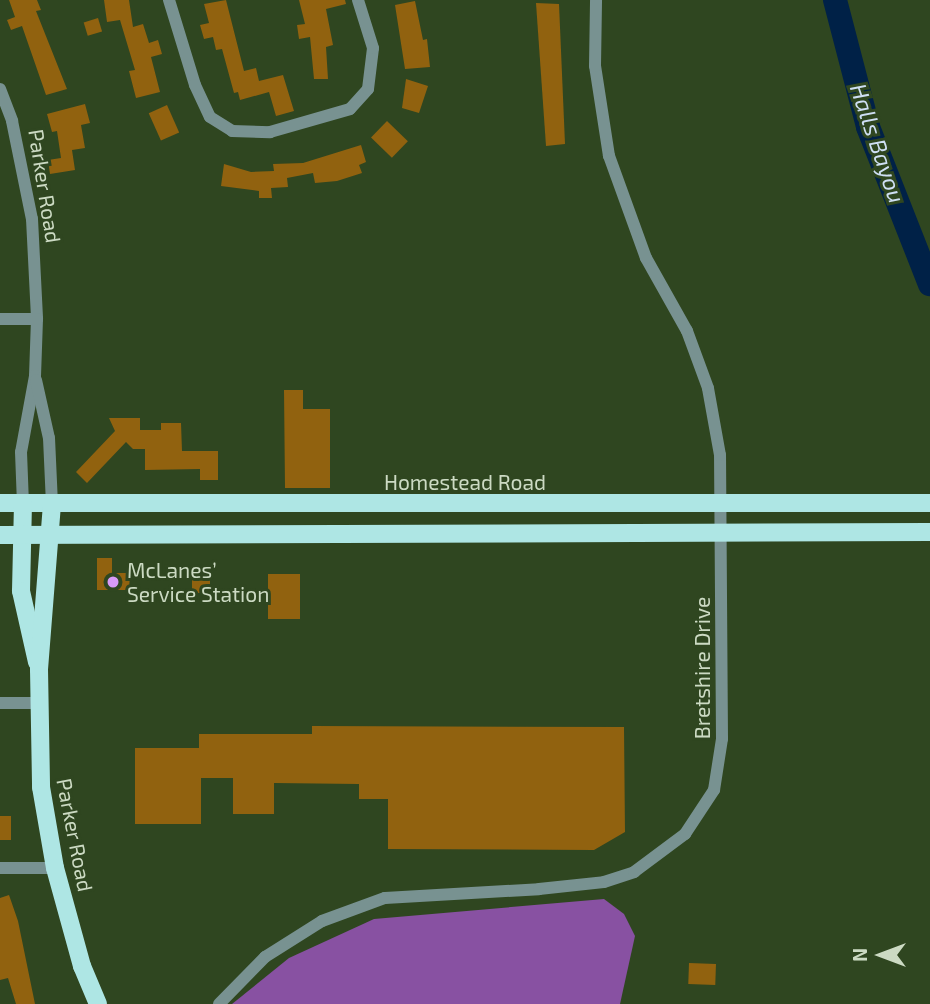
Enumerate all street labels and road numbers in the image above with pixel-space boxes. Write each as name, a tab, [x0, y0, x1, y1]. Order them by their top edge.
street label: Parker Road	[24, 127, 66, 245]
street label: Homestead Road	[384, 469, 546, 495]
street label: Bretshire Drive	[689, 597, 715, 739]
street label: Parker Road	[52, 776, 98, 894]

